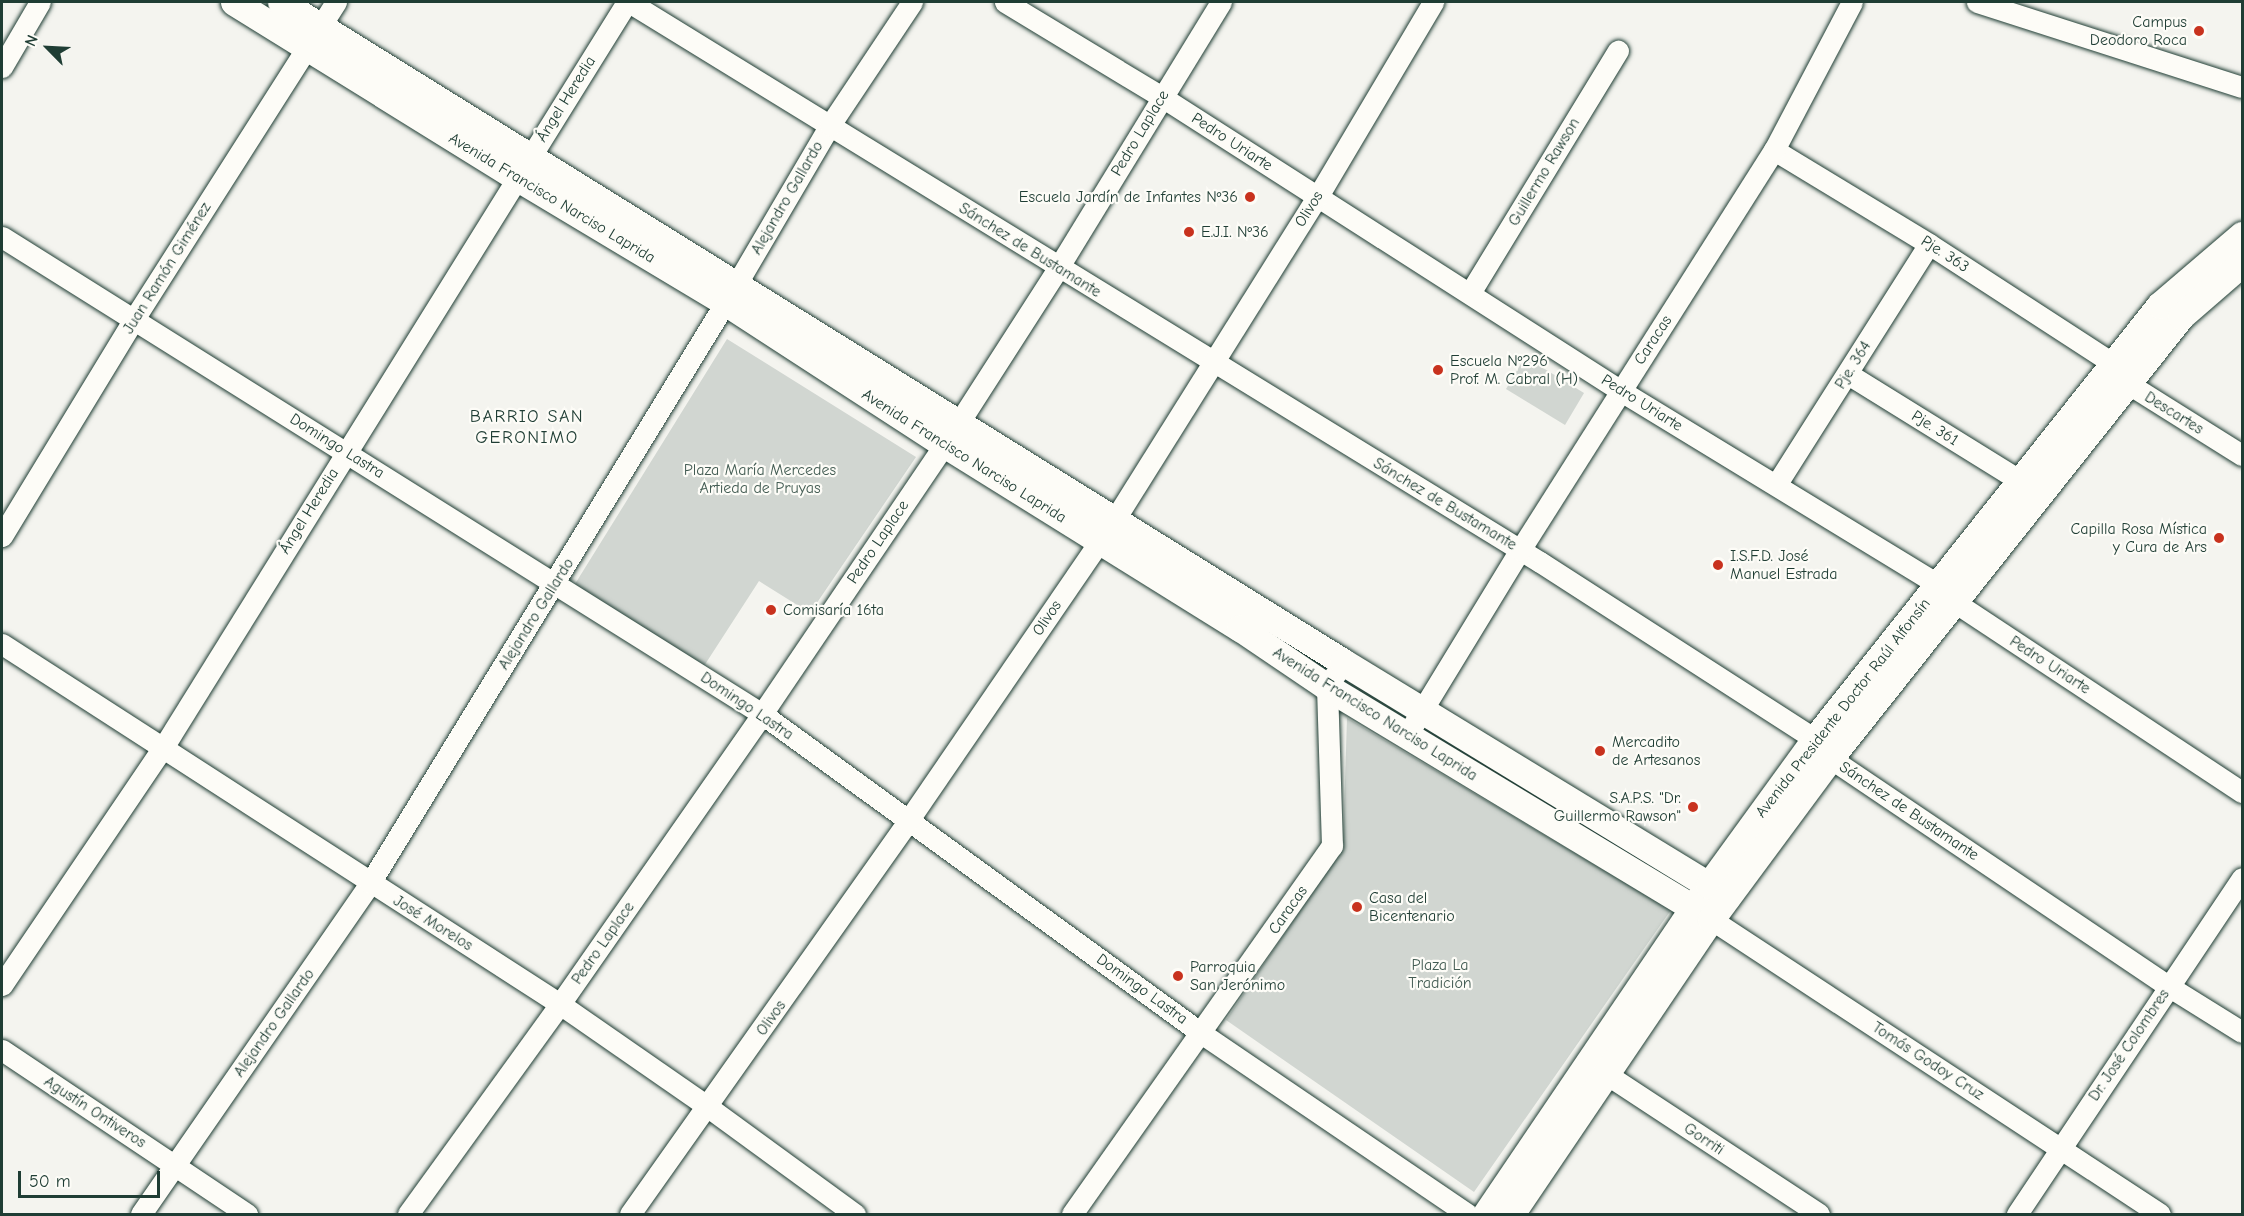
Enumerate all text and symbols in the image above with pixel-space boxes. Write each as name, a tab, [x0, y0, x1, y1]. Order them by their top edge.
place label: Campus Deodoro Roca	[2090, 12, 2187, 50]
north arrow	[18, 18, 78, 78]
marker: Campus Deodoro Roca	[2192, 24, 2206, 38]
text: N	[21, 32, 42, 49]
street label: Ángel Heredia	[532, 53, 600, 145]
street label: Pedro Laplace	[1107, 87, 1173, 179]
street label: Pedro Uriarte	[1188, 109, 1276, 175]
street label: Guillermo Rawson	[1504, 114, 1584, 230]
street label: Avenida Francisco Narciso Laprida	[445, 129, 659, 267]
street label: Alejandro Gallardo	[747, 138, 827, 258]
place label: Escuela Jardín de Infantes Nº36	[1019, 187, 1238, 207]
street label: Olivos	[1291, 187, 1327, 231]
marker: Escuela Jardín de Infantes Nº36	[1243, 190, 1257, 204]
street label: Sánchez de Bustamante	[955, 198, 1105, 302]
street label: Juan Ramón Giménez	[119, 199, 215, 337]
place label: E.J.I. Nº36	[1201, 222, 1269, 242]
marker: E.J.I. Nº36	[1182, 225, 1196, 239]
street label: Pje. 363	[1917, 231, 1973, 277]
street label: Caracas	[1630, 312, 1676, 368]
street label: Pje. 364	[1831, 337, 1875, 393]
place label: Escuela Nº296 Prof. M. Cabral (H)	[1450, 351, 1578, 389]
marker: Escuela Nº296 Prof. M. Cabral (H)	[1431, 363, 1445, 377]
street label: Pedro Uriarte	[1598, 370, 1686, 436]
street label: Avenida Francisco Narciso Laprida	[858, 385, 1070, 527]
street label: Descartes	[2141, 387, 2207, 439]
street label: Pje. 361	[1908, 406, 1962, 450]
district label: BARRIO SAN GERONIMO	[470, 407, 584, 450]
street label: Domingo Lastra	[286, 409, 388, 483]
street label: Sánchez de Bustamante	[1370, 454, 1520, 554]
park label: Plaza María Mercedes Artieda de Pruyas	[684, 460, 836, 498]
street label: Ángel Heredia	[275, 465, 343, 557]
street label: Pedro Laplace	[843, 497, 913, 587]
place label: Capilla Rosa Mística y Cura de Ars	[2070, 519, 2207, 557]
marker: Capilla Rosa Mística y Cura de Ars	[2212, 531, 2226, 545]
place label: I.S.F.D. José Manuel Estrada	[1730, 546, 1837, 584]
street label: Alejandro Gallardo	[494, 555, 578, 673]
marker: I.S.F.D. José Manuel Estrada	[1711, 558, 1725, 572]
street label: Avenida Presidente Doctor Raúl Alfonsín	[1751, 595, 1935, 821]
street label: Olivos	[1028, 597, 1066, 639]
place label: Comisaría 16ta	[783, 600, 884, 620]
marker: Comisaría 16ta	[764, 603, 778, 617]
street label: Pedro Uriarte	[2006, 632, 2094, 698]
street label: Avenida Francisco Narciso Laprida	[1269, 643, 1481, 785]
street label: Domingo Lastra	[697, 668, 797, 744]
place label: Mercadito de Artesanos	[1612, 732, 1700, 770]
marker: Mercadito de Artesanos	[1593, 744, 1607, 758]
street label: Sánchez de Bustamante	[1836, 757, 1982, 865]
place label: S.A.P.S. "Dr. Guillermo Rawson"	[1554, 788, 1681, 826]
marker: S.A.P.S. "Dr. Guillermo Rawson"	[1686, 800, 1700, 814]
street label: Caracas	[1264, 882, 1312, 938]
place label: Casa del Bicentenario	[1369, 888, 1455, 926]
street label: José Morelos	[390, 891, 476, 955]
street label: Pedro Laplace	[567, 898, 639, 988]
marker: Casa del Bicentenario	[1350, 900, 1364, 914]
street label: Domingo Lastra	[1093, 949, 1191, 1029]
park label: Plaza La Tradición	[1408, 955, 1472, 993]
place label: Parroquia San Jerónimo	[1190, 957, 1285, 995]
street label: Alejandro Gallardo	[229, 965, 319, 1081]
marker: Parroquia San Jerónimo	[1171, 969, 1185, 983]
street label: Dr. José Colombres	[2084, 985, 2174, 1105]
street label: Olivos	[752, 997, 790, 1039]
street label: Tomás Godoy Cruz	[1869, 1018, 1987, 1104]
street label: Agustín Ontiveros	[40, 1072, 150, 1152]
street label: Gorriti	[1680, 1119, 1728, 1159]
scale bar	[21, 1159, 164, 1197]
text: 50 m	[29, 1171, 71, 1192]

